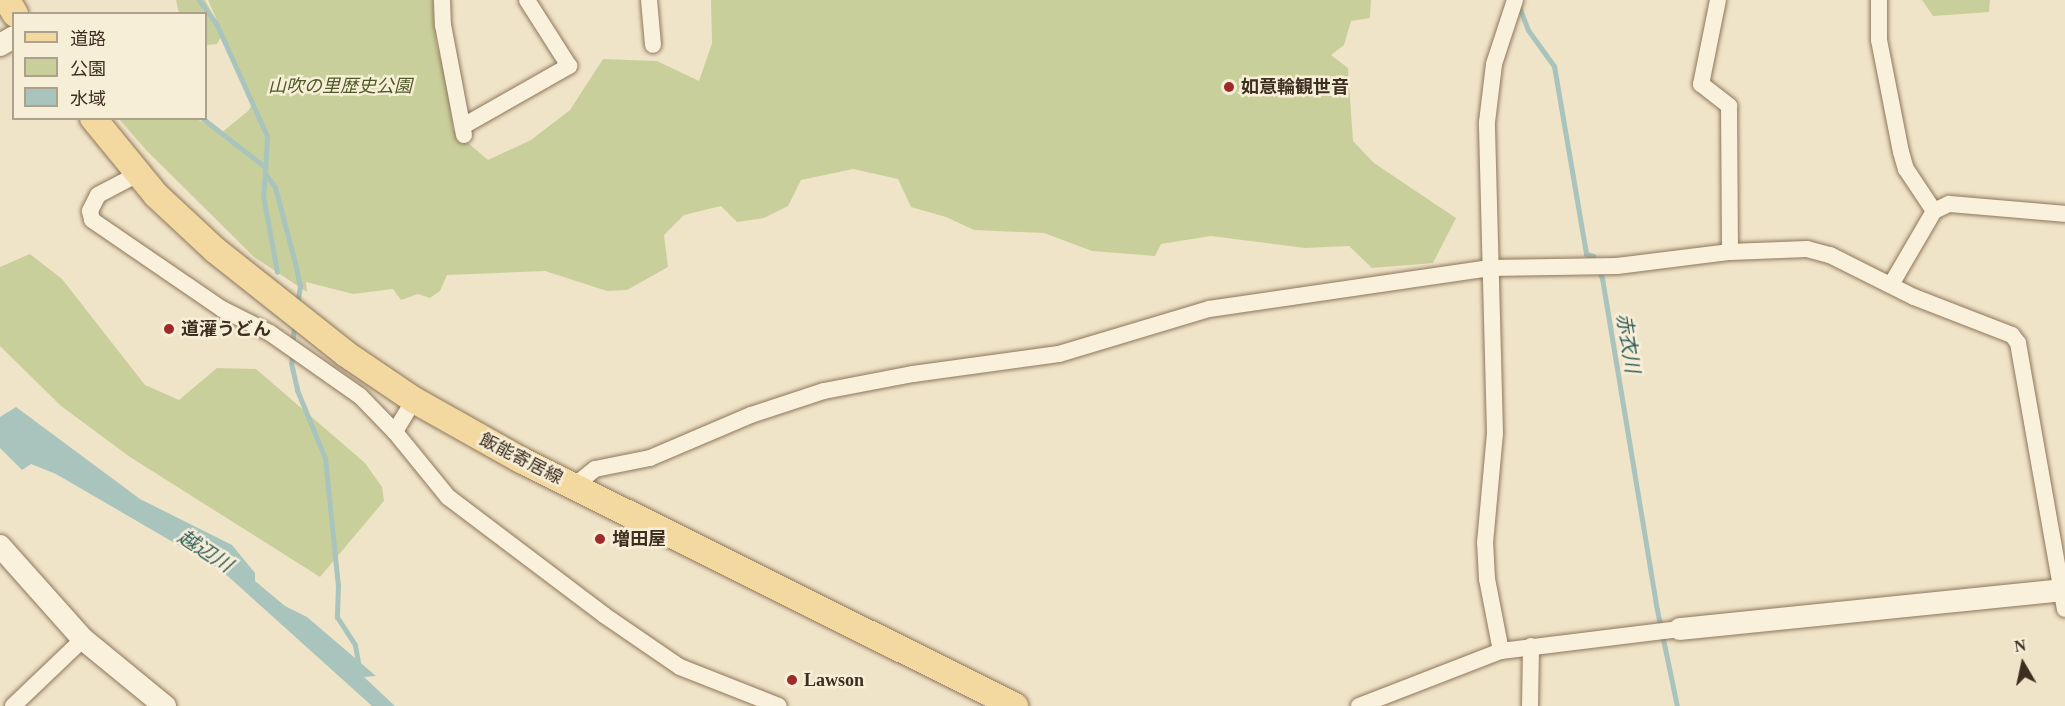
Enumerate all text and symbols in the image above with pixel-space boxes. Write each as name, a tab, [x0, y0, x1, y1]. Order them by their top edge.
legend	[12, 12, 207, 120]
text: 道路	[70, 29, 106, 49]
text: 公園	[70, 59, 106, 79]
park label: 山吹の里歴史公園	[268, 75, 412, 97]
place label: 如意輪観世音	[1241, 76, 1349, 98]
marker: 如意輪観世音	[1222, 80, 1236, 94]
text: 水域	[70, 89, 106, 109]
water label: 赤衣川	[1611, 311, 1645, 375]
place label: 道灌うどん	[181, 318, 271, 340]
marker: 道灌うどん	[162, 322, 176, 336]
street label: 飯能寄居線	[476, 429, 566, 489]
water label: 越辺川	[173, 525, 237, 577]
place label: 増田屋	[612, 528, 666, 550]
marker: 増田屋	[593, 532, 607, 546]
north arrow	[1993, 634, 2053, 694]
text: N	[2013, 636, 2027, 655]
place label: Lawson	[804, 669, 864, 691]
marker: Lawson	[785, 673, 799, 687]

